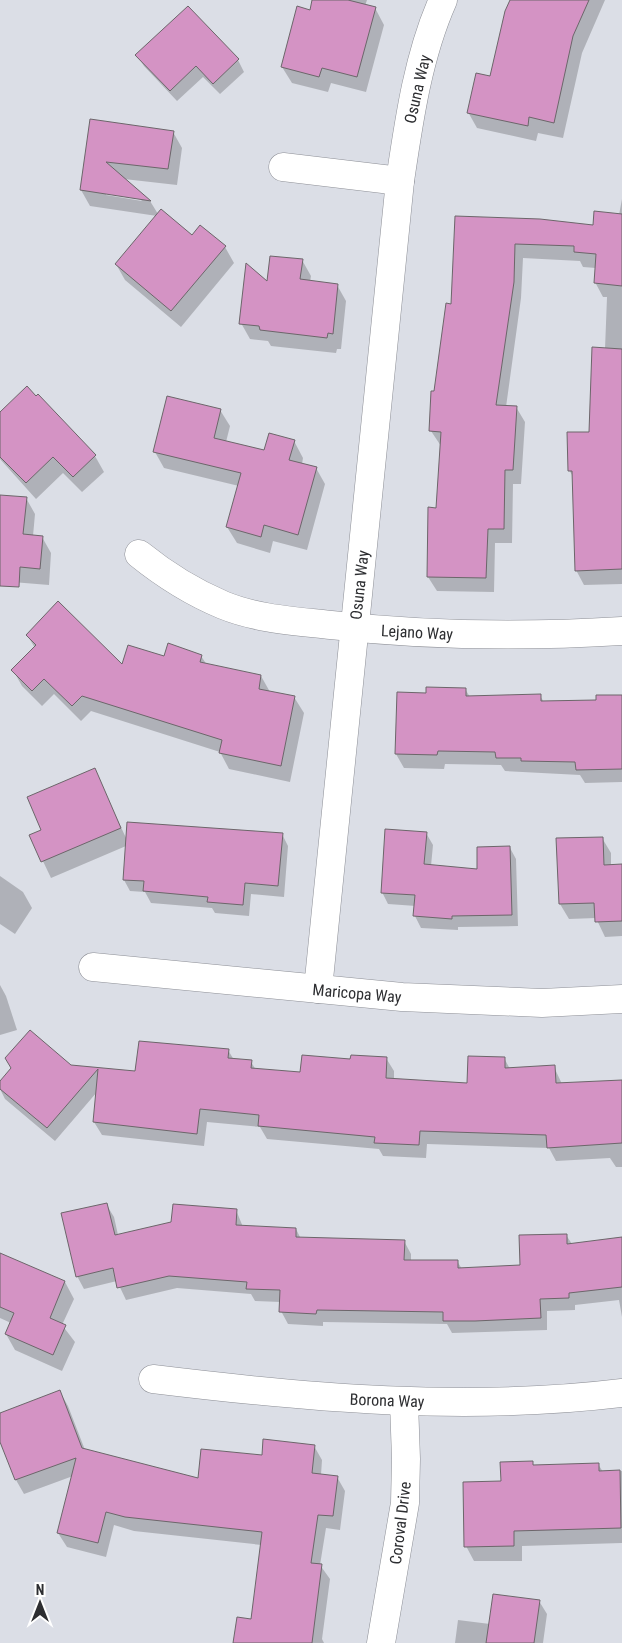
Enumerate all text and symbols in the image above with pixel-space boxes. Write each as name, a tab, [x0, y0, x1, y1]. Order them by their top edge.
street label: Osuna Way	[400, 53, 435, 125]
street label: Osuna Way	[346, 549, 373, 621]
street label: Lejano Way	[381, 621, 454, 644]
street label: Maricopa Way	[312, 980, 402, 1007]
street label: Borona Way	[349, 1390, 425, 1411]
street label: Coroval Drive	[386, 1481, 415, 1566]
north arrow	[15, 1578, 65, 1628]
text: N	[36, 1582, 44, 1598]

